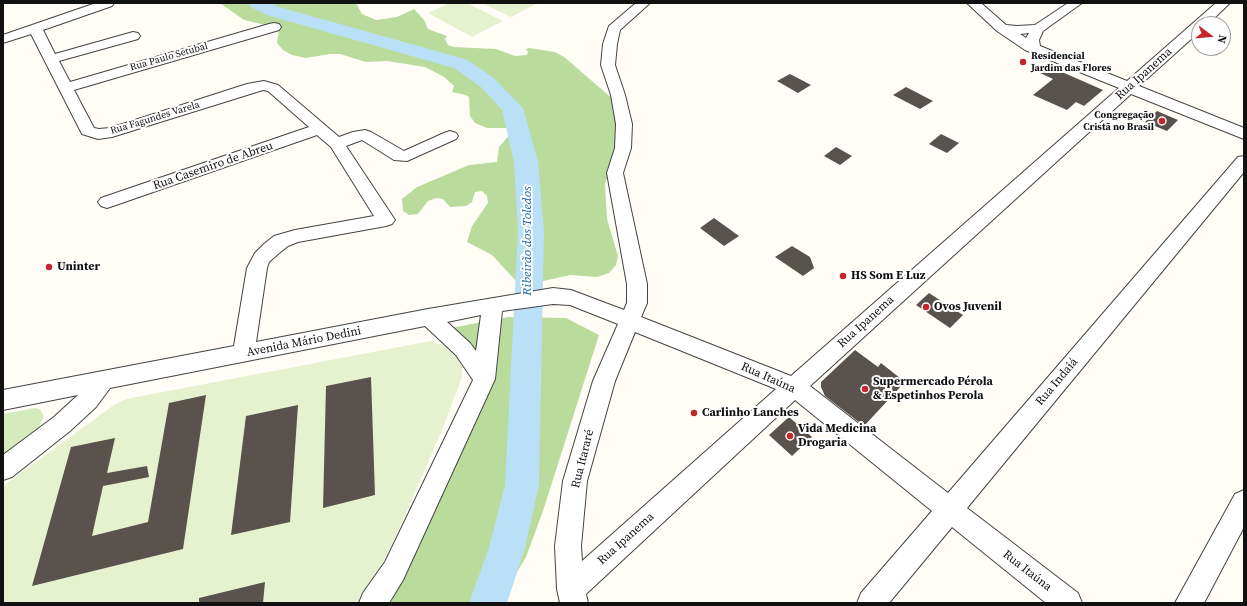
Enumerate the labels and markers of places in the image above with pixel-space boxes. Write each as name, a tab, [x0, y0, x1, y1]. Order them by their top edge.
place label: Residencial Jardim das Flores	[1031, 50, 1111, 74]
marker: Residencial Jardim das Flores	[1018, 57, 1028, 67]
place label: Congregação Cristã no Brasil	[1083, 109, 1154, 132]
marker: Congregação Cristã no Brasil	[1157, 116, 1167, 126]
place label: Uninter	[57, 260, 100, 274]
marker: Uninter	[44, 262, 54, 272]
place label: HS Som E Luz	[851, 269, 925, 283]
marker: HS Som E Luz	[838, 271, 848, 281]
place label: Ovos Juvenil	[934, 300, 1002, 314]
marker: Ovos Juvenil	[921, 302, 931, 312]
place label: Supermercado Pérola & Espetinhos Perola	[873, 375, 993, 403]
marker: Supermercado Pérola & Espetinhos Perola	[860, 384, 870, 394]
place label: Carlinho Lanches	[702, 406, 799, 420]
marker: Carlinho Lanches	[689, 408, 699, 418]
place label: Vida Medicina Drogaria	[798, 422, 876, 450]
marker: Vida Medicina Drogaria	[785, 431, 795, 441]

